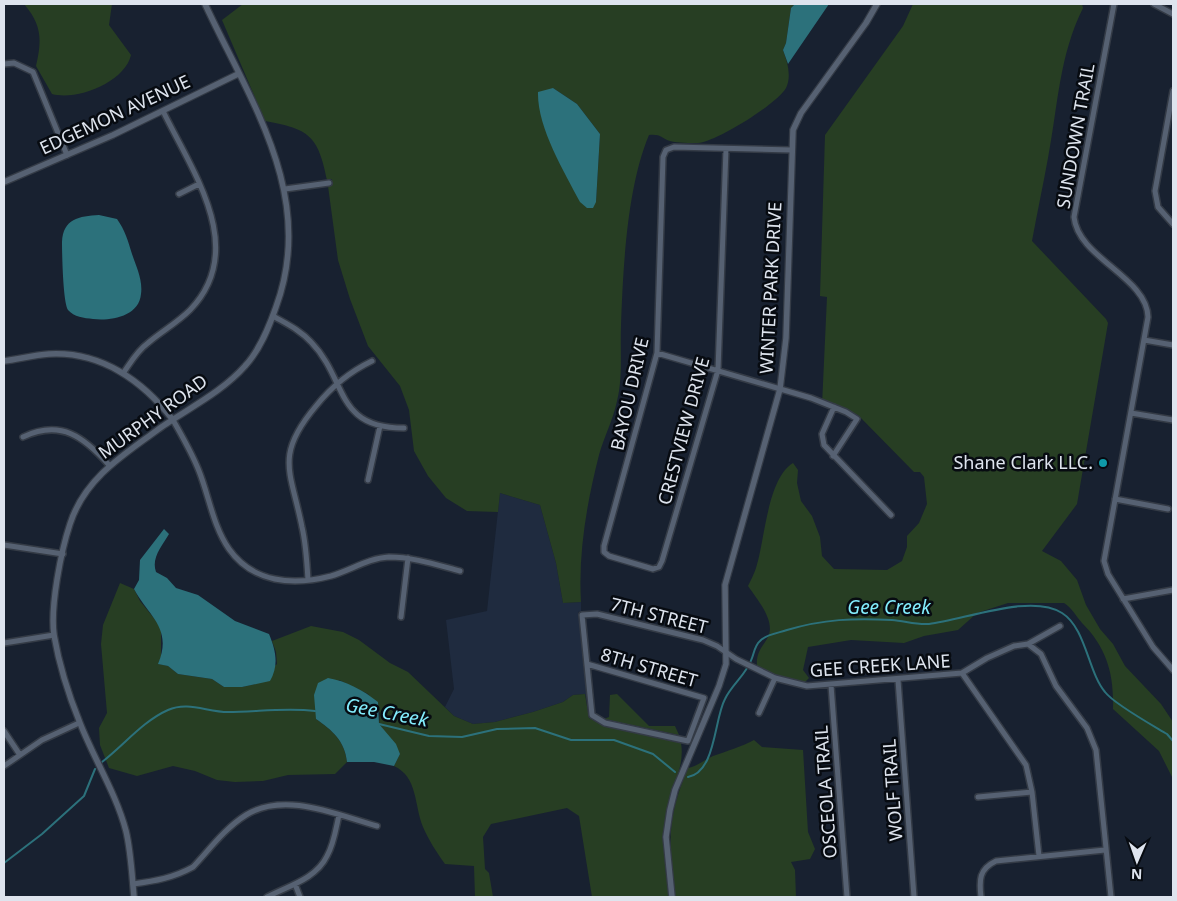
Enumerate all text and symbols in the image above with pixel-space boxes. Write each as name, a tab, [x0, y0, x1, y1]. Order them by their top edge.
street label: SUNDOWN TRAIL	[1050, 61, 1100, 210]
street label: EDGEMON AVENUE	[35, 69, 194, 160]
street label: WINTER PARK DRIVE	[754, 201, 786, 375]
street label: BAYOU DRIVE	[604, 335, 654, 453]
street label: CRESTVIEW DRIVE	[652, 354, 714, 507]
street label: MURPHY ROAD	[93, 368, 212, 464]
place label: Shane Clark LLC.	[953, 450, 1093, 474]
marker: Shane Clark LLC.	[1097, 457, 1109, 469]
street label: 7TH STREET	[608, 591, 710, 639]
water label: Gee Creek	[847, 594, 931, 620]
street label: 8TH STREET	[598, 642, 700, 692]
street label: GEE CREEK LANE	[809, 648, 951, 682]
water label: Gee Creek	[344, 691, 431, 733]
street label: OSCEOLA TRAIL	[808, 725, 842, 859]
street label: WOLF TRAIL	[876, 738, 908, 842]
north arrow	[1112, 836, 1162, 886]
text: N	[1131, 865, 1143, 884]

